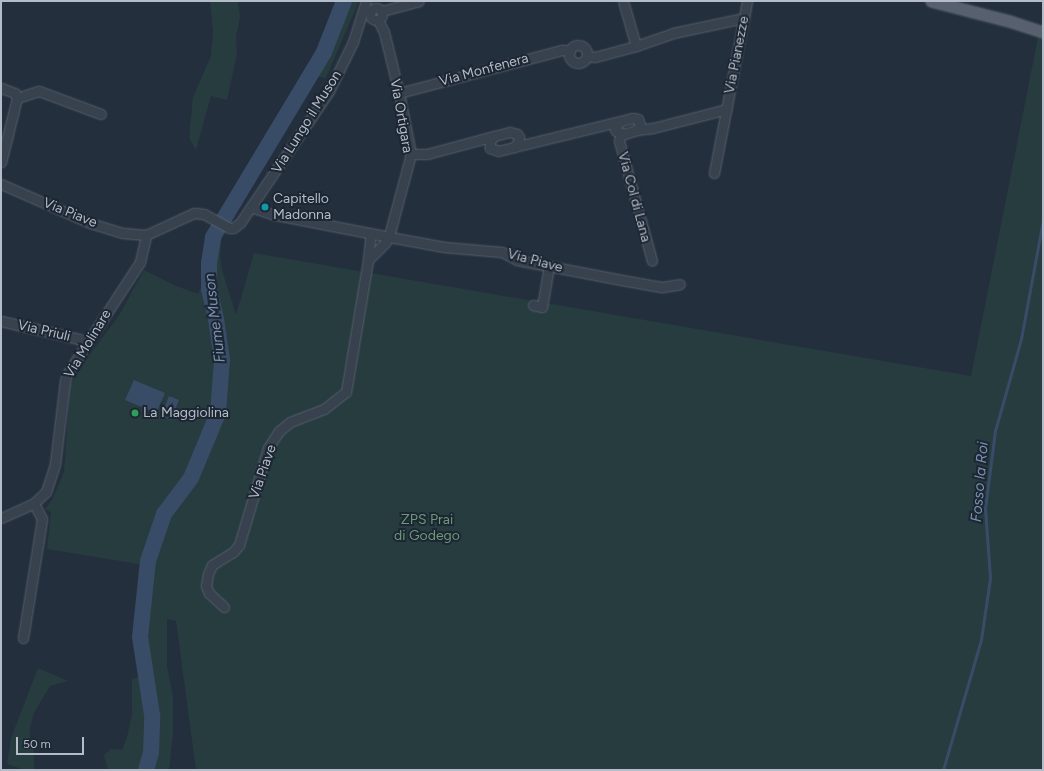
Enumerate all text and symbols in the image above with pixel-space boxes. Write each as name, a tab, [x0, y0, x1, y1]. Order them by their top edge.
street label: Via Pianezze	[721, 15, 753, 95]
street label: Via Monfenera	[438, 50, 530, 90]
street label: Via Lungo il Muson	[269, 67, 345, 177]
street label: Via Ortigara	[386, 78, 416, 154]
street label: Via Col di Lana	[614, 150, 654, 244]
place label: Capitello Madonna	[273, 191, 331, 224]
street label: Via Piave	[41, 195, 99, 231]
marker: Capitello Madonna	[260, 202, 270, 212]
street label: Via Piave	[505, 246, 565, 276]
water label: Fiume Muson	[201, 272, 229, 364]
street label: Via Molinare	[61, 307, 115, 381]
street label: Via Priuli	[16, 317, 72, 345]
place label: La Maggiolina	[143, 405, 229, 421]
marker: La Maggiolina	[130, 408, 140, 418]
water label: Fosso la Roi	[968, 441, 992, 523]
street label: Via Piave	[246, 442, 280, 502]
park label: ZPS Prai di Godego	[394, 512, 460, 544]
scale bar	[18, 729, 86, 755]
text: 50 m	[23, 737, 51, 751]

